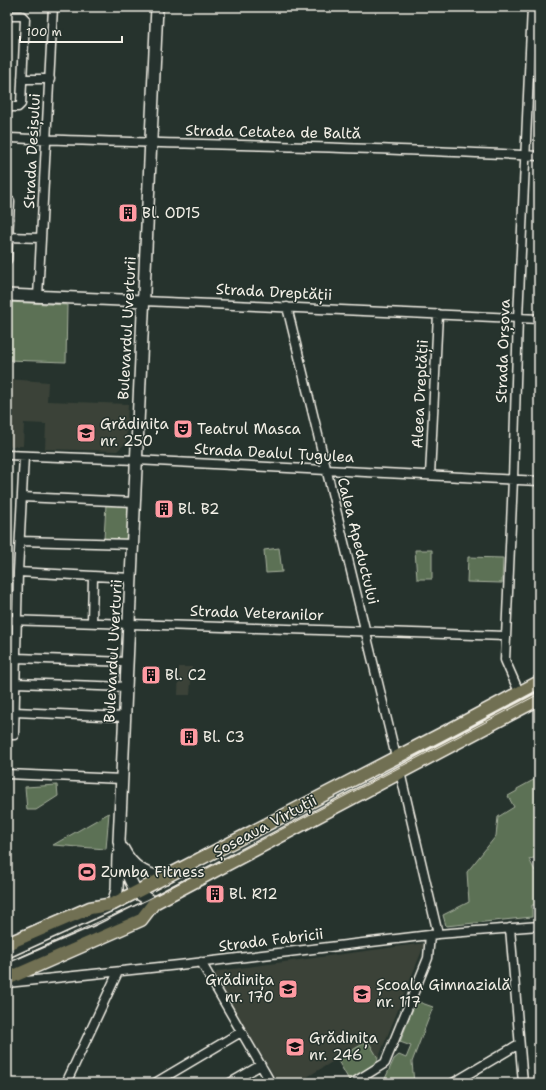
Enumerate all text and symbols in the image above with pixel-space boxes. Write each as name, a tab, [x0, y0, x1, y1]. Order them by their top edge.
scale bar	[20, 18, 122, 44]
text: 100 m	[26, 24, 62, 40]
street label: Strada Desișului	[19, 93, 46, 209]
street label: Strada Cetatea de Baltă	[185, 120, 362, 144]
building icon: Bl. OD15	[117, 202, 139, 224]
place label: Bl. OD15	[142, 203, 200, 223]
street label: Bulevardul Uverturii	[113, 256, 141, 400]
street label: Strada Dreptății	[215, 279, 333, 306]
street label: Strada Orșova	[491, 298, 516, 403]
street label: Aleea Dreptății	[407, 339, 434, 449]
place label: Grădinița nr. 250	[100, 414, 169, 451]
theatre icon: Teatrul Masca	[172, 418, 194, 440]
place label: Teatrul Masca	[197, 419, 302, 439]
school or university icon: Grădinița nr. 250	[75, 422, 97, 444]
street label: Strada Dealul Țugulea	[193, 439, 355, 468]
street label: Calea Apeductului	[333, 475, 383, 607]
building icon: Bl. B2	[153, 498, 175, 520]
place label: Bl. B2	[178, 499, 219, 519]
street label: Bulevardul Uverturii	[99, 579, 127, 723]
street label: Strada Veteranilor	[190, 601, 324, 625]
building icon: Bl. C2	[140, 664, 162, 686]
place label: Bl. C2	[165, 665, 207, 685]
building icon: Bl. C3	[178, 726, 200, 748]
place label: Bl. C3	[203, 727, 245, 747]
street label: Șoseaua Virtuții	[210, 790, 321, 863]
sports icon: Zumba Fitness	[76, 861, 98, 883]
place label: Zumba Fitness	[101, 862, 205, 882]
building icon: Bl. R12	[204, 883, 226, 905]
place label: Bl. R12	[229, 884, 278, 904]
street label: Strada Fabricii	[217, 924, 325, 956]
place label: Grădinița nr. 170	[205, 970, 275, 1007]
place label: Școala Gimnazială nr. 117	[376, 975, 512, 1012]
school or university icon: Grădinița nr. 170	[277, 978, 299, 1000]
school or university icon: Școala Gimnazială nr. 117	[351, 983, 373, 1005]
place label: Grădinița nr. 246	[309, 1028, 378, 1065]
school or university icon: Grădinița nr. 246	[284, 1036, 306, 1058]

